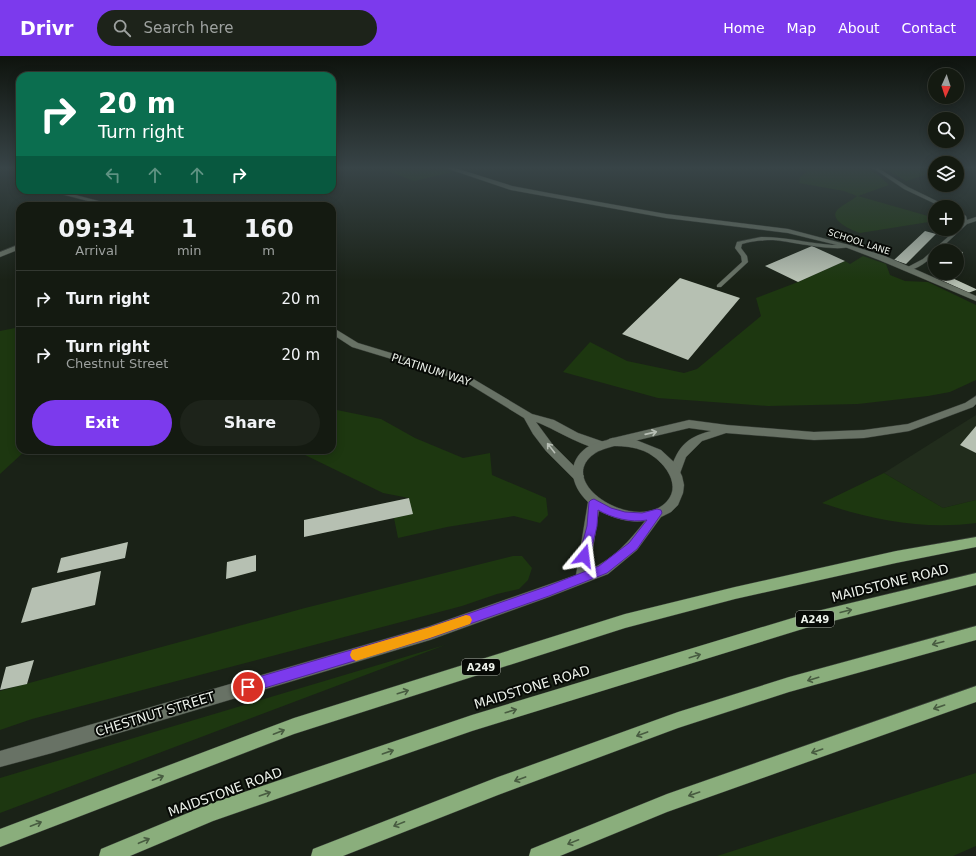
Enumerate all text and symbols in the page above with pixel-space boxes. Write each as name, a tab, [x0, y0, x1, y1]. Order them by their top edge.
search box	[97, 10, 377, 46]
text: Drivr	[20, 17, 73, 39]
icon: search	[111, 17, 133, 39]
text: Search here	[143, 19, 234, 37]
text: Home	[723, 20, 765, 36]
text: Map	[787, 20, 816, 36]
text: About	[838, 20, 880, 36]
text: Contact	[902, 20, 956, 36]
north arrow	[928, 68, 964, 104]
map controls	[928, 68, 964, 280]
text: 20 m	[98, 87, 176, 120]
icon: right	[32, 88, 84, 140]
button: search	[928, 112, 964, 148]
text: Turn right	[98, 121, 184, 142]
button: layers	[928, 156, 964, 192]
icon: left	[102, 164, 124, 186]
icon: ahead	[144, 164, 166, 186]
icon: ahead	[186, 164, 208, 186]
icon: right	[228, 164, 250, 186]
button: +	[928, 200, 964, 236]
text: 09:34	[58, 215, 135, 243]
text: 1	[181, 215, 197, 243]
text: 160	[244, 215, 294, 243]
street label: SCHOOL LANE	[827, 227, 892, 257]
text: Arrival	[75, 243, 118, 258]
text: min	[177, 243, 201, 258]
text: m	[262, 243, 275, 258]
button: −	[928, 244, 964, 280]
icon: right	[32, 288, 54, 310]
text: Turn right	[66, 290, 150, 308]
text: 20 m	[282, 290, 320, 308]
text: Turn right	[66, 338, 150, 356]
icon: right	[32, 344, 54, 366]
text: 20 m	[282, 346, 320, 364]
street label: PLATINUM WAY	[390, 351, 473, 389]
text: Chestnut Street	[66, 356, 168, 371]
button: Exit	[32, 400, 172, 446]
button: Share	[180, 400, 320, 446]
one-way arrow	[644, 429, 657, 437]
one-way arrow	[547, 442, 555, 453]
position arrow	[563, 535, 605, 577]
street label: MAIDSTONE ROAD	[830, 561, 950, 605]
one-way arrow	[839, 607, 852, 614]
road number: A249	[796, 611, 834, 627]
one-way arrow	[932, 640, 945, 648]
one-way arrow	[688, 652, 701, 659]
road number: A249	[462, 659, 500, 675]
street label: MAIDSTONE ROAD	[472, 662, 592, 712]
pin	[231, 670, 265, 704]
one-way arrow	[807, 675, 819, 683]
icon: arrive	[237, 676, 259, 698]
one-way arrow	[396, 688, 409, 695]
street label: CHESTNUT STREET	[93, 689, 217, 739]
one-way arrow	[934, 704, 946, 712]
one-way arrow	[505, 707, 518, 714]
one-way arrow	[273, 727, 285, 735]
one-way arrow	[637, 730, 649, 738]
one-way arrow	[811, 747, 823, 755]
one-way arrow	[381, 748, 394, 755]
street label: MAIDSTONE ROAD	[166, 764, 284, 820]
one-way arrow	[151, 774, 163, 782]
one-way arrow	[515, 775, 527, 783]
one-way arrow	[259, 790, 271, 798]
one-way arrow	[688, 790, 700, 798]
one-way arrow	[30, 820, 42, 828]
one-way arrow	[393, 821, 405, 829]
one-way arrow	[137, 837, 149, 844]
one-way arrow	[568, 838, 580, 846]

